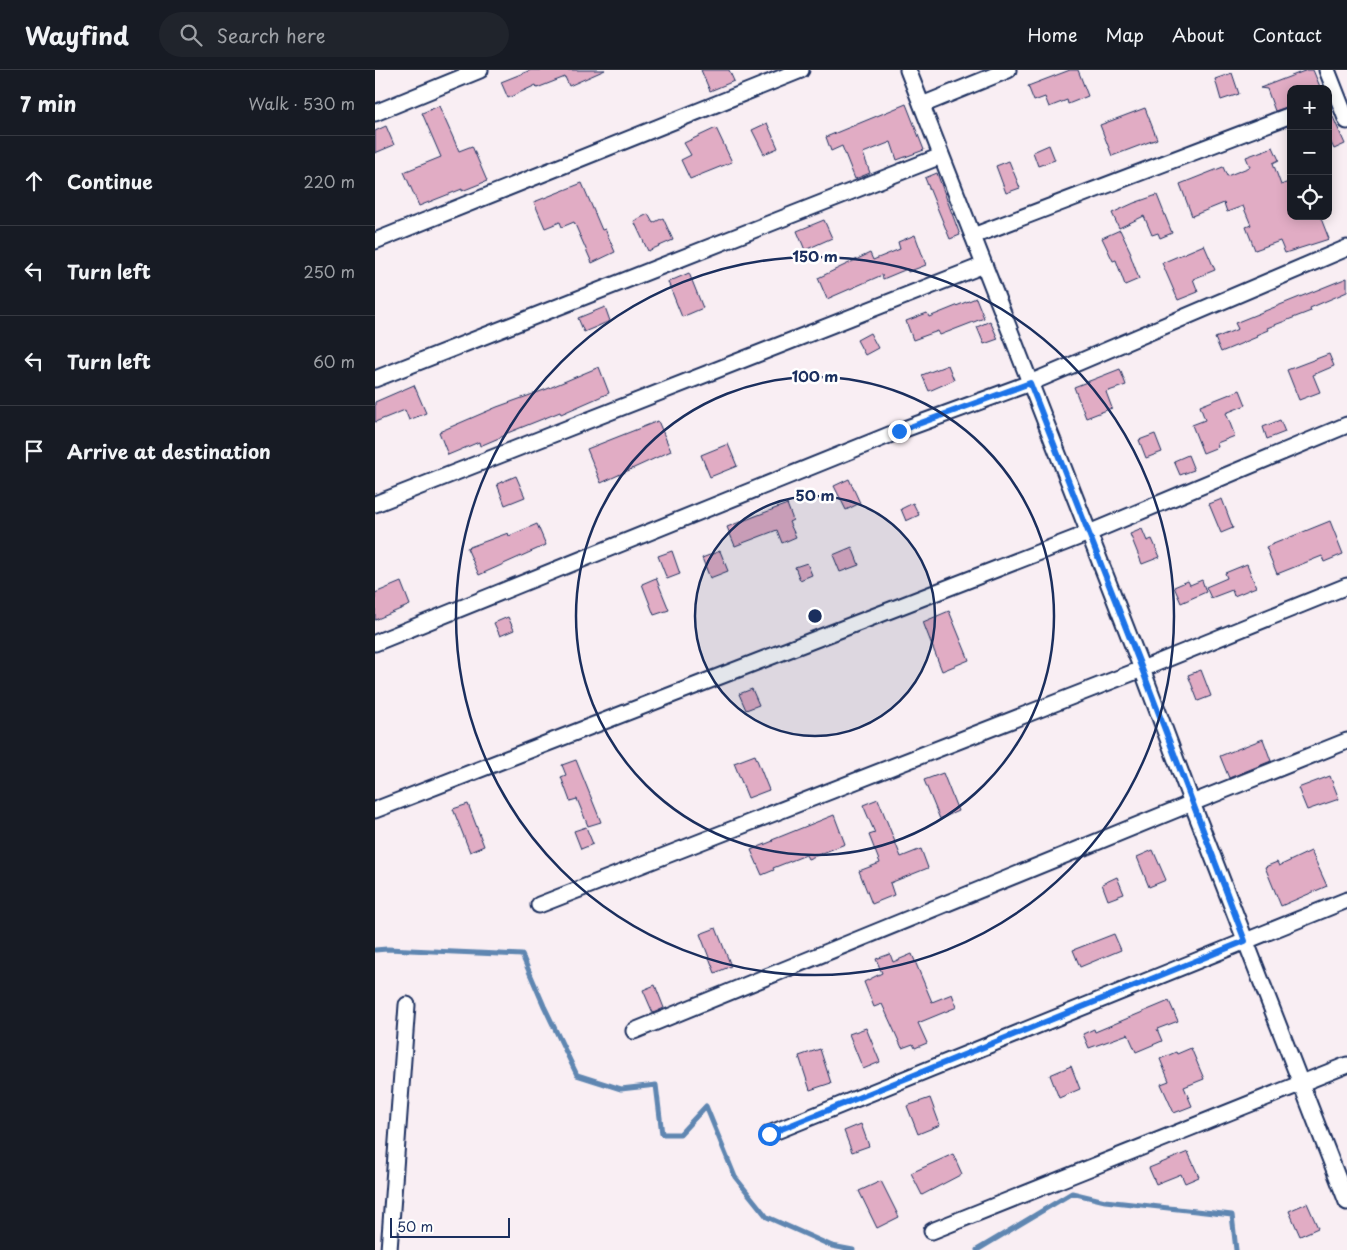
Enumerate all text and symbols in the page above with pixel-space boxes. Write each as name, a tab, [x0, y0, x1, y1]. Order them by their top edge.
search box	[159, 12, 509, 57]
text: Wayfind	[25, 17, 129, 53]
icon: search	[177, 21, 205, 49]
text: Search here	[217, 21, 325, 49]
text: Home	[1027, 21, 1077, 48]
text: Map	[1105, 21, 1144, 48]
text: About	[1172, 21, 1224, 48]
text: Contact	[1252, 21, 1322, 48]
map controls	[1287, 85, 1332, 220]
button: +	[1287, 85, 1332, 130]
text: 7 min	[20, 87, 76, 119]
text: Walk · 530 m	[248, 91, 355, 115]
button: −	[1287, 130, 1332, 175]
icon: ahead	[20, 167, 48, 195]
text: Continue	[67, 167, 153, 195]
text: 220 m	[304, 169, 355, 193]
button: locate	[1287, 175, 1332, 220]
text: 150 m	[792, 244, 838, 267]
icon: left	[20, 257, 48, 285]
text: Turn left	[67, 257, 151, 285]
text: 250 m	[304, 259, 355, 283]
icon: left	[20, 347, 48, 375]
text: Turn left	[67, 347, 151, 375]
text: 60 m	[313, 349, 355, 373]
text: 100 m	[792, 364, 838, 387]
route end	[888, 420, 911, 443]
icon: arrive	[20, 437, 48, 465]
text: Arrive at destination	[67, 437, 271, 465]
text: 50 m	[796, 483, 834, 506]
centre of rings	[806, 607, 824, 625]
route start	[758, 1123, 781, 1146]
scale bar	[390, 1215, 510, 1238]
text: 50 m	[397, 1216, 433, 1237]

